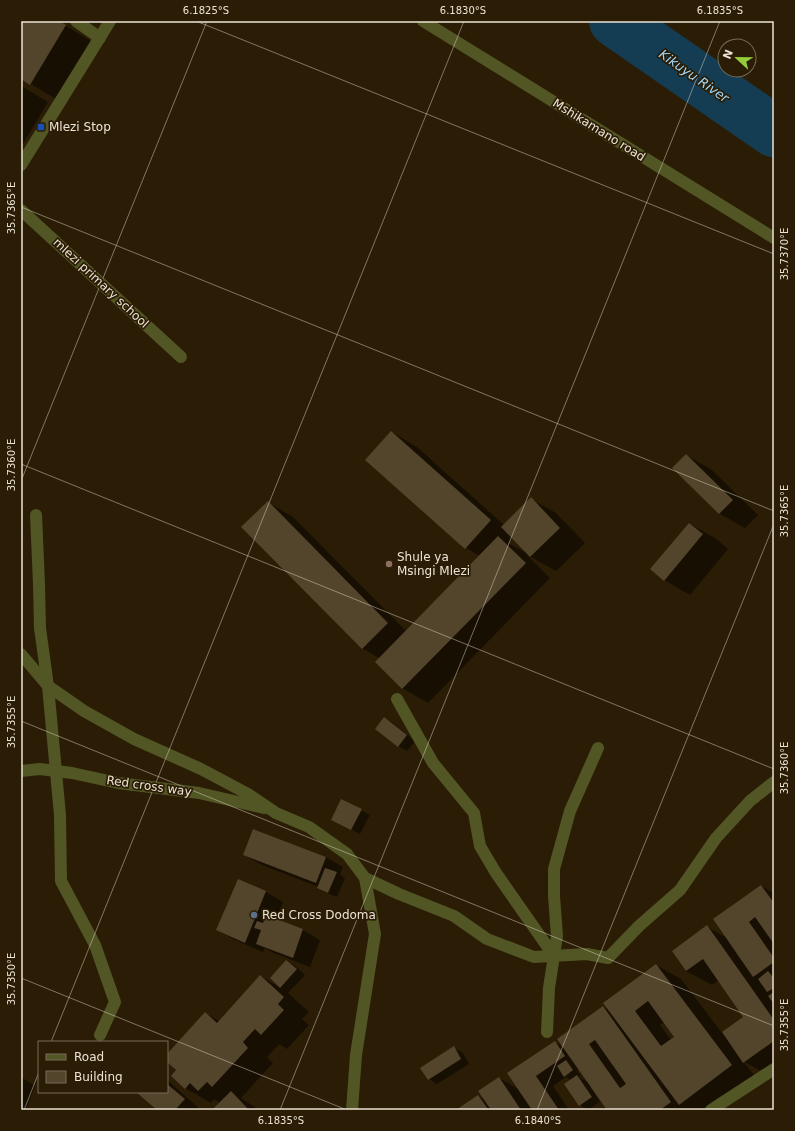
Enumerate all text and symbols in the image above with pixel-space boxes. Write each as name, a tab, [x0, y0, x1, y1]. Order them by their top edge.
text: 6.1825°S	[183, 5, 229, 16]
text: 6.1830°S	[440, 5, 486, 16]
text: 6.1835°S	[697, 5, 743, 16]
north arrow	[717, 38, 757, 78]
water label: Kikuyu River	[656, 46, 733, 107]
text: N	[720, 48, 736, 61]
street label: Mshikamano road	[550, 96, 648, 164]
place label: Mlezi Stop	[49, 120, 111, 134]
marker: Mlezi Stop	[36, 122, 46, 132]
text: 35.7365°E	[6, 182, 17, 234]
text: 35.7370°E	[779, 228, 790, 280]
street label: mlezi primary school	[50, 235, 152, 331]
text: 35.7360°E	[6, 439, 17, 491]
text: 35.7365°E	[779, 485, 790, 537]
place label: Shule ya Msingi Mlezi	[397, 550, 470, 578]
marker: Shule ya Msingi Mlezi	[384, 559, 394, 569]
text: 35.7355°E	[6, 696, 17, 748]
text: 35.7360°E	[779, 742, 790, 794]
street label: Red cross way	[106, 773, 192, 799]
place label: Red Cross Dodoma	[262, 908, 376, 922]
marker: Red Cross Dodoma	[249, 910, 259, 920]
text: 35.7350°E	[6, 953, 17, 1005]
text: 35.7355°E	[779, 999, 790, 1051]
legend	[38, 1041, 168, 1093]
text: Road	[74, 1050, 104, 1064]
text: Building	[74, 1070, 123, 1084]
text: 6.1835°S	[258, 1115, 304, 1126]
text: 6.1840°S	[515, 1115, 561, 1126]

